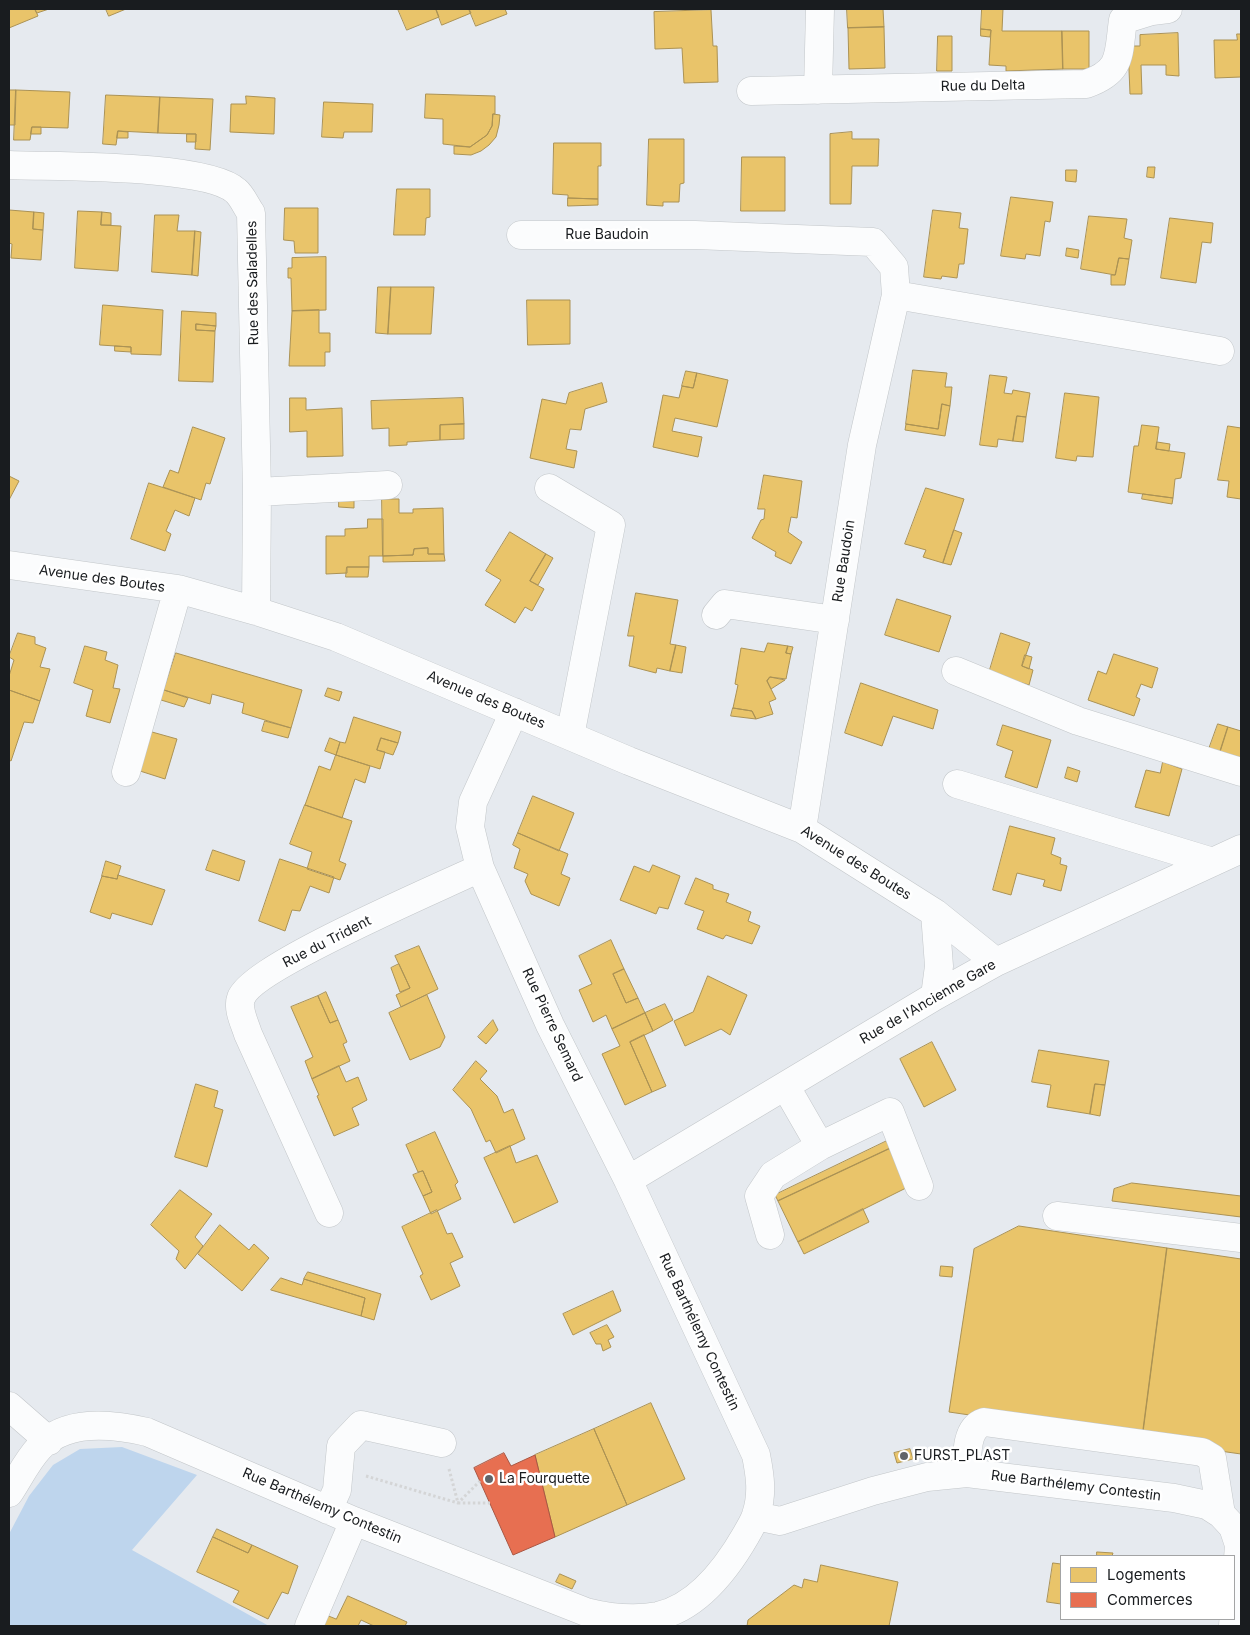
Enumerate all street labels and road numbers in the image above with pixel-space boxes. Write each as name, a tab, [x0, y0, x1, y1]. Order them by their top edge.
street label: Rue du Delta	[941, 77, 1025, 95]
street label: Rue des Saladelles	[244, 221, 262, 345]
street label: Rue Baudoin	[565, 227, 649, 243]
street label: Rue Baudoin	[829, 519, 859, 603]
street label: Avenue des Boutes	[38, 562, 166, 596]
street label: Avenue des Boutes	[424, 667, 548, 733]
street label: Avenue des Boutes	[798, 822, 914, 904]
street label: Rue du Trident	[280, 913, 374, 971]
street label: Rue de l'Ancienne Gare	[857, 956, 999, 1048]
street label: Rue Pierre Semard	[518, 966, 586, 1084]
street label: Rue Barthélemy Contestin	[655, 1251, 743, 1413]
street label: Rue Barthélemy Contestin	[240, 1465, 404, 1547]
street label: Rue Barthélemy Contestin	[990, 1467, 1162, 1505]

